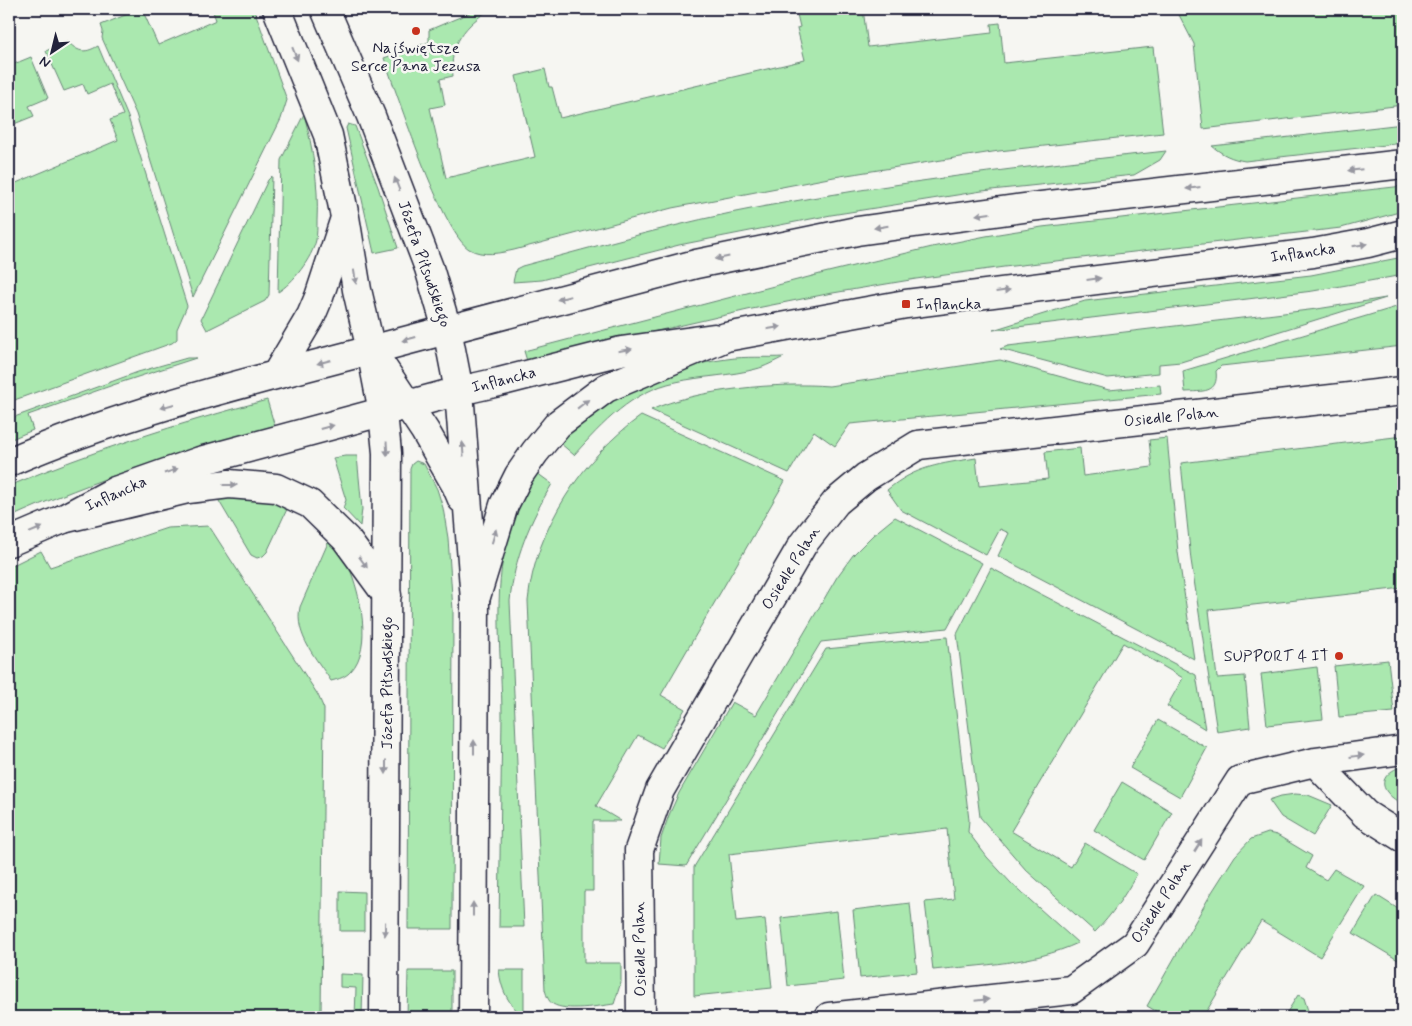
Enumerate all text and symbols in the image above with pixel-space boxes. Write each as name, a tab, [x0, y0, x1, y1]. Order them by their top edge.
marker: Najświętsze Serce Pana Jezusa	[410, 25, 422, 37]
north arrow	[28, 28, 78, 78]
place label: Najświętsze Serce Pana Jezusa	[351, 38, 481, 77]
one-way arrow	[292, 47, 300, 61]
text: N	[36, 52, 54, 72]
one-way arrow	[1347, 166, 1363, 174]
one-way arrow	[393, 176, 401, 191]
one-way arrow	[1185, 184, 1201, 192]
street label: Józefa Piłsudskiego	[392, 198, 456, 331]
one-way arrow	[974, 210, 990, 218]
one-way arrow	[873, 224, 889, 232]
street label: Inflancka	[1269, 238, 1337, 268]
one-way arrow	[1352, 240, 1368, 248]
one-way arrow	[713, 255, 729, 263]
one-way arrow	[352, 270, 360, 286]
one-way arrow	[1087, 275, 1103, 283]
one-way arrow	[995, 286, 1011, 294]
one-way arrow	[556, 294, 571, 302]
place label: Inflancka	[916, 294, 982, 315]
marker: Inflancka	[900, 298, 912, 310]
one-way arrow	[766, 323, 782, 331]
one-way arrow	[401, 336, 416, 344]
one-way arrow	[618, 346, 634, 354]
one-way arrow	[316, 358, 331, 366]
street label: Inflancka	[470, 362, 538, 398]
one-way arrow	[576, 399, 589, 410]
street label: Osiedle Polan	[1123, 402, 1220, 432]
one-way arrow	[160, 403, 175, 411]
one-way arrow	[320, 422, 335, 430]
one-way arrow	[459, 441, 467, 457]
one-way arrow	[383, 442, 391, 458]
one-way arrow	[164, 467, 179, 475]
street label: Inflancka	[82, 471, 150, 517]
one-way arrow	[223, 480, 239, 488]
street label: Osiedle Polan	[757, 522, 825, 614]
one-way arrow	[29, 526, 43, 534]
one-way arrow	[490, 529, 498, 544]
one-way arrow	[358, 555, 368, 569]
street label: Józefa Piłsudskiego	[377, 616, 399, 749]
place label: SUPPORT 4 IT	[1224, 646, 1329, 667]
marker: SUPPORT 4 IT	[1333, 650, 1345, 662]
one-way arrow	[470, 739, 478, 755]
one-way arrow	[1349, 752, 1365, 760]
one-way arrow	[382, 759, 390, 775]
one-way arrow	[1193, 839, 1202, 852]
street label: Osiedle Polan	[1126, 856, 1196, 948]
one-way arrow	[469, 901, 477, 917]
street label: Osiedle Polan	[629, 901, 651, 997]
one-way arrow	[381, 921, 389, 937]
one-way arrow	[974, 996, 990, 1004]

